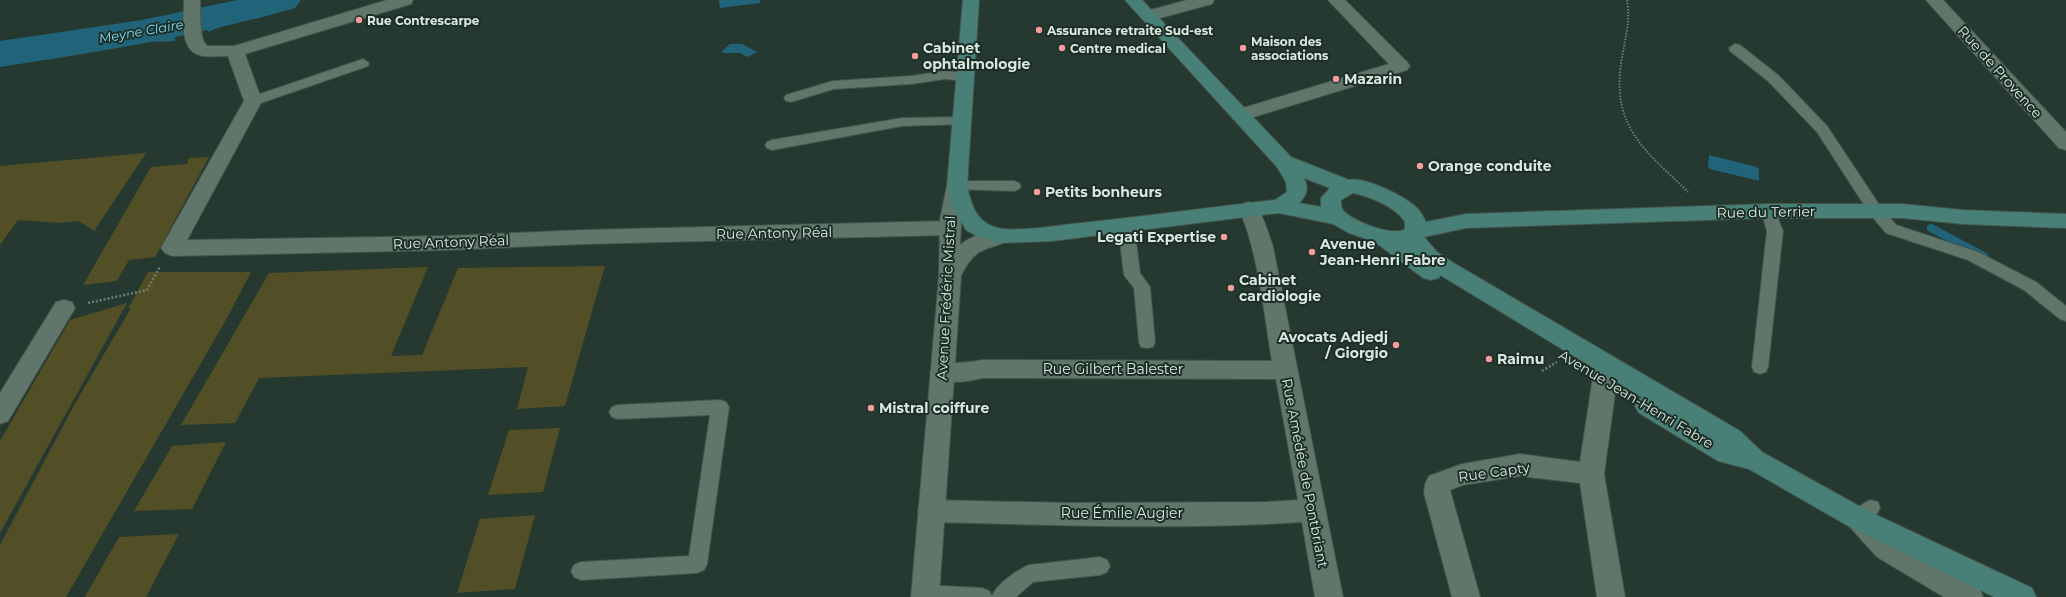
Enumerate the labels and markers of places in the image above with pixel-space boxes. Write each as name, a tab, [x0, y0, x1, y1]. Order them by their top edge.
place label: Rue Contrescarpe	[367, 13, 480, 28]
marker: Rue Contrescarpe	[354, 15, 364, 25]
place label: Assurance retraite Sud-est	[1046, 23, 1214, 38]
marker: Assurance retraite Sud-est	[1034, 25, 1044, 35]
place label: Maison des associations	[1251, 34, 1329, 63]
place label: Cabinet ophtalmologie	[923, 39, 1031, 73]
place label: Centre medical	[1070, 41, 1166, 56]
marker: Centre medical	[1057, 43, 1067, 53]
marker: Maison des associations	[1238, 43, 1248, 53]
marker: Cabinet ophtalmologie	[910, 51, 920, 61]
place label: Mazarin	[1344, 70, 1402, 88]
marker: Mazarin	[1331, 74, 1341, 84]
place label: Orange conduite	[1428, 157, 1552, 175]
marker: Orange conduite	[1415, 161, 1425, 171]
place label: Petits bonheurs	[1045, 183, 1162, 201]
marker: Petits bonheurs	[1032, 187, 1042, 197]
place label: Legati Expertise	[1097, 228, 1216, 246]
marker: Legati Expertise	[1219, 232, 1229, 242]
place label: Avenue Jean-Henri Fabre	[1319, 235, 1446, 269]
marker: Avenue Jean-Henri Fabre	[1307, 247, 1317, 257]
place label: Cabinet cardiologie	[1239, 271, 1321, 305]
marker: Cabinet cardiologie	[1226, 283, 1236, 293]
place label: Avocats Adjedj / Giorgio	[1277, 328, 1388, 362]
marker: Avocats Adjedj / Giorgio	[1391, 340, 1401, 350]
place label: Raimu	[1497, 350, 1544, 368]
marker: Raimu	[1484, 354, 1494, 364]
place label: Mistral coiffure	[879, 399, 989, 417]
marker: Mistral coiffure	[866, 403, 876, 413]

